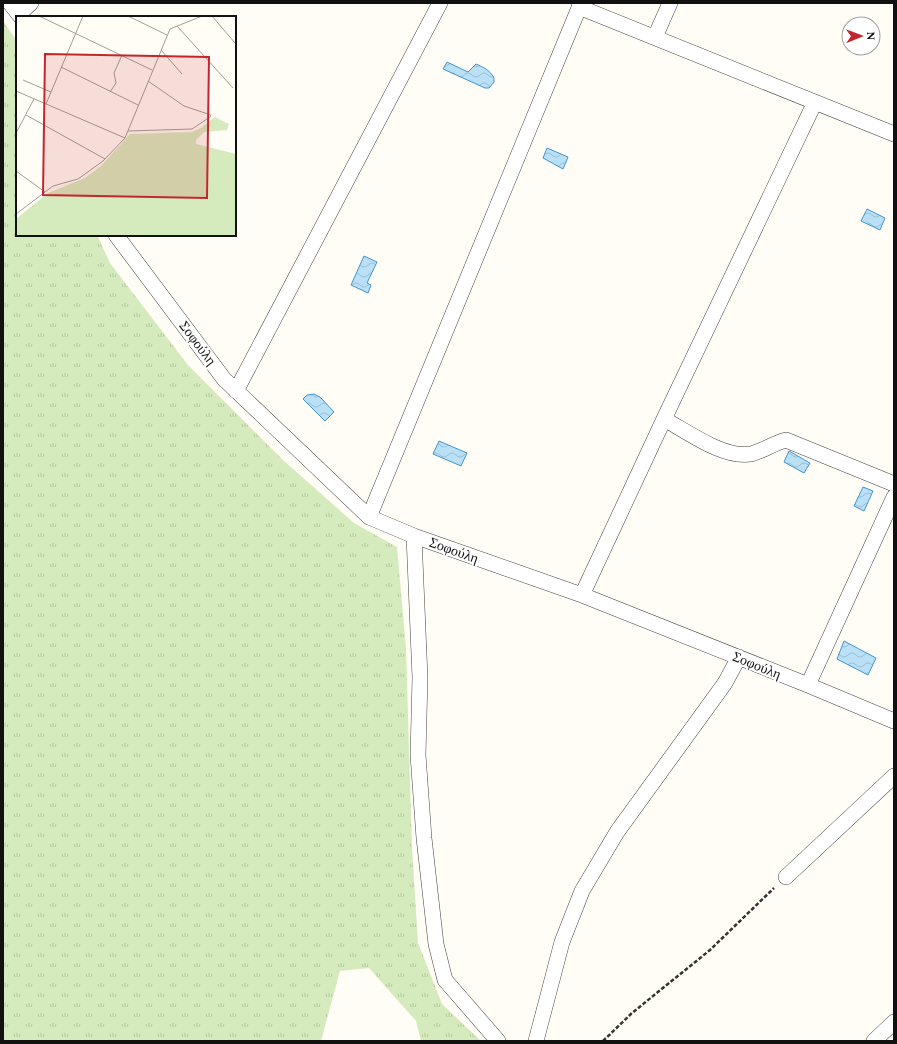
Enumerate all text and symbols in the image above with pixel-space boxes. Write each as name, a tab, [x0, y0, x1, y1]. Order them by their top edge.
inset map	[16, 16, 236, 236]
north arrow	[841, 16, 881, 56]
text: N	[862, 31, 879, 40]
street label: Σοφούλη	[174, 317, 221, 370]
street label: Σοφούλη	[426, 532, 481, 569]
street label: Σοφούλη	[729, 646, 784, 685]

